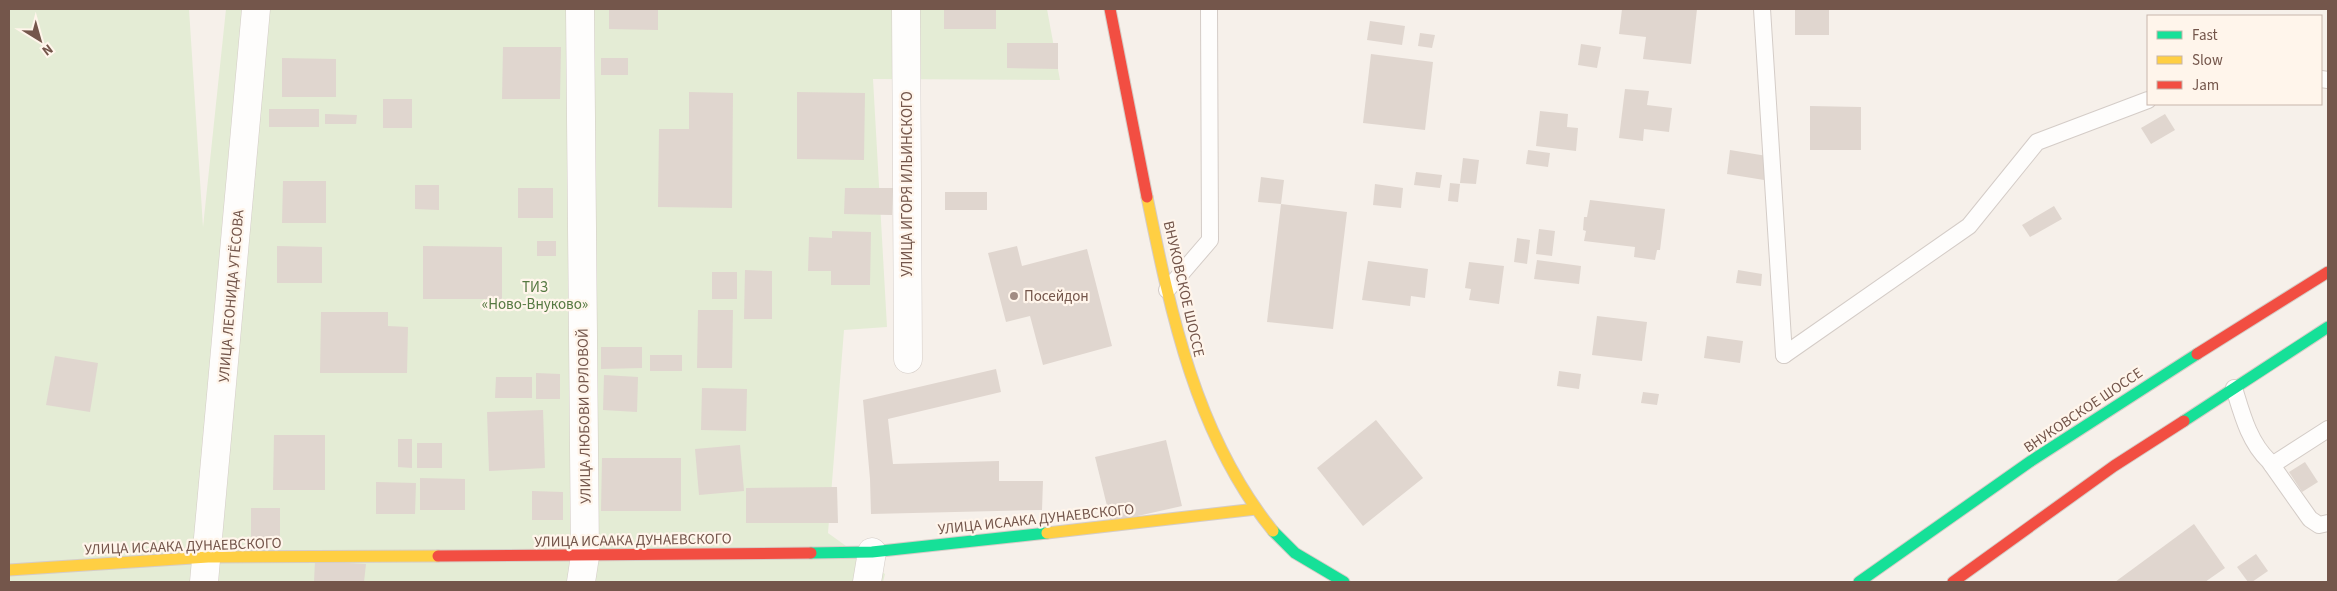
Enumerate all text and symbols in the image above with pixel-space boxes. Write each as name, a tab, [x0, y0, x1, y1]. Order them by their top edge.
north arrow	[15, 15, 65, 65]
legend	[2147, 15, 2322, 105]
text: Fast	[2192, 25, 2218, 46]
text: N	[37, 39, 57, 60]
text: Slow	[2192, 50, 2223, 71]
text: Jam	[2192, 75, 2219, 96]
street label: УЛИЦА ИГОРЯ ИЛЬИНСКОГО	[897, 91, 918, 277]
street label: УЛИЦА ЛЕОНИДА УТЁСОВА	[213, 208, 250, 383]
street label: ВНУКОВСКОЕ ШОССЕ	[1158, 219, 1209, 359]
park label: ТИЗ «Ново-Внуково»	[482, 277, 588, 315]
place label: Посейдон	[1024, 286, 1089, 307]
marker: Посейдон	[1008, 290, 1020, 302]
street label: УЛИЦА ЛЮБОВИ ОРЛОВОЙ	[572, 328, 597, 504]
street label: ВНУКОВСКОЕ ШОССЕ	[2020, 363, 2147, 458]
street label: УЛИЦА ИСААКА ДУНАЕВСКОГО	[937, 499, 1135, 540]
street label: УЛИЦА ИСААКА ДУНАЕВСКОГО	[534, 528, 732, 553]
street label: УЛИЦА ИСААКА ДУНАЕВСКОГО	[84, 533, 282, 560]

